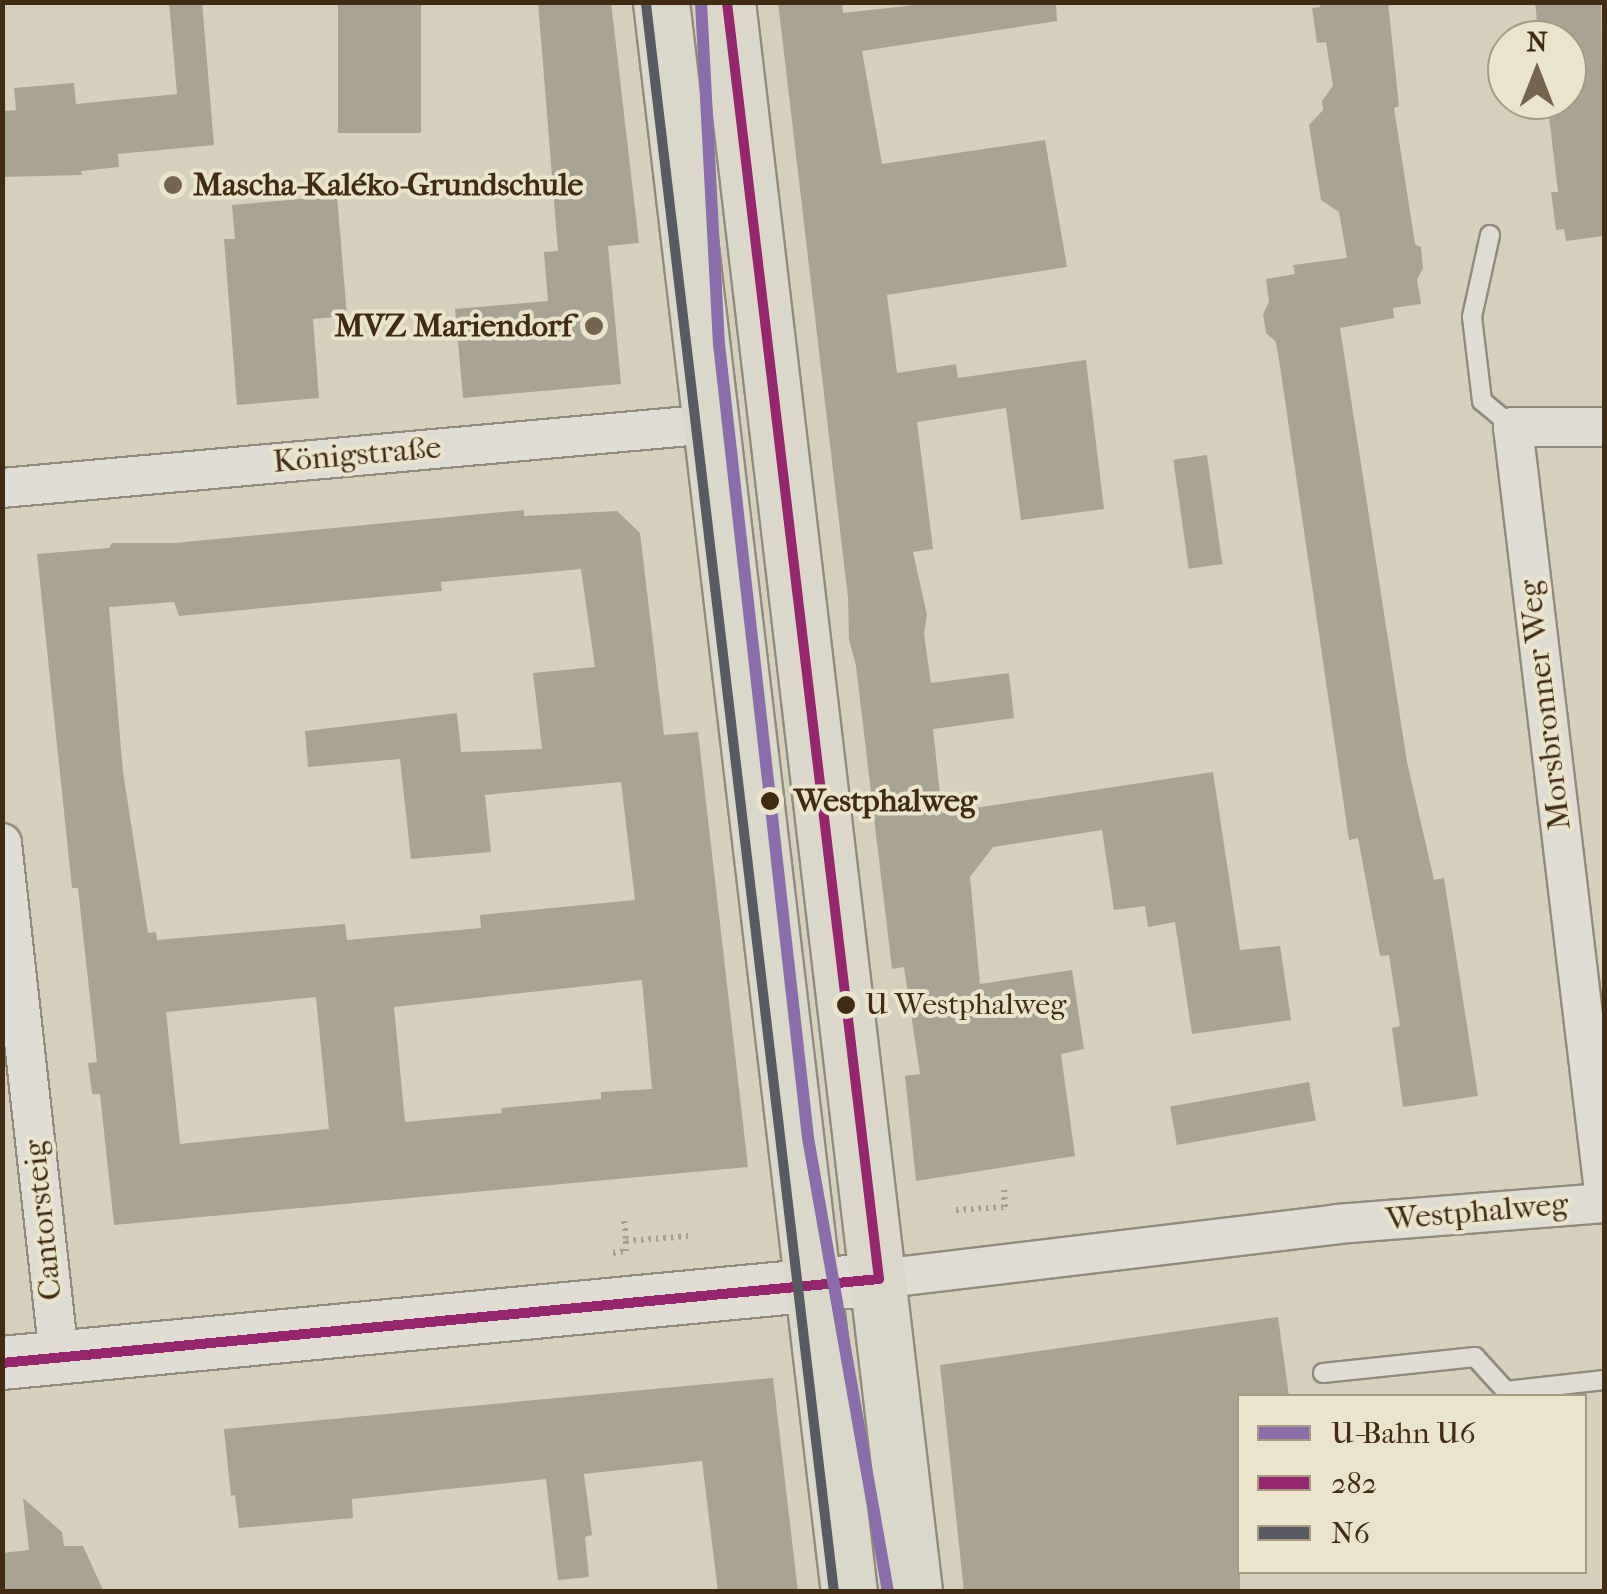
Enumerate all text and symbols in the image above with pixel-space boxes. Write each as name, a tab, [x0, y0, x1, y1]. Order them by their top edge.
north arrow	[1487, 20, 1587, 120]
text: N	[1526, 25, 1548, 58]
place label: Mascha-Kaléko-Grundschule	[193, 166, 583, 204]
marker: Mascha-Kaléko-Grundschule	[162, 174, 184, 196]
place label: MVZ Mariendorf	[335, 307, 572, 345]
marker: MVZ Mariendorf	[581, 313, 607, 339]
street label: Königstraße	[271, 429, 443, 481]
street label: Morsbronner Weg	[1511, 578, 1579, 832]
place label: Westphalweg	[794, 782, 977, 820]
marker: Westphalweg	[755, 786, 785, 816]
place label: U Westphalweg	[865, 987, 1066, 1023]
marker: U Westphalweg	[836, 995, 856, 1015]
street label: Cantorsteig	[15, 1138, 71, 1302]
street label: Westphalweg	[1384, 1185, 1570, 1239]
legend	[1237, 1394, 1587, 1574]
text: U-Bahn U6	[1331, 1416, 1476, 1451]
text: 282	[1331, 1466, 1377, 1501]
text: N6	[1331, 1516, 1370, 1551]

